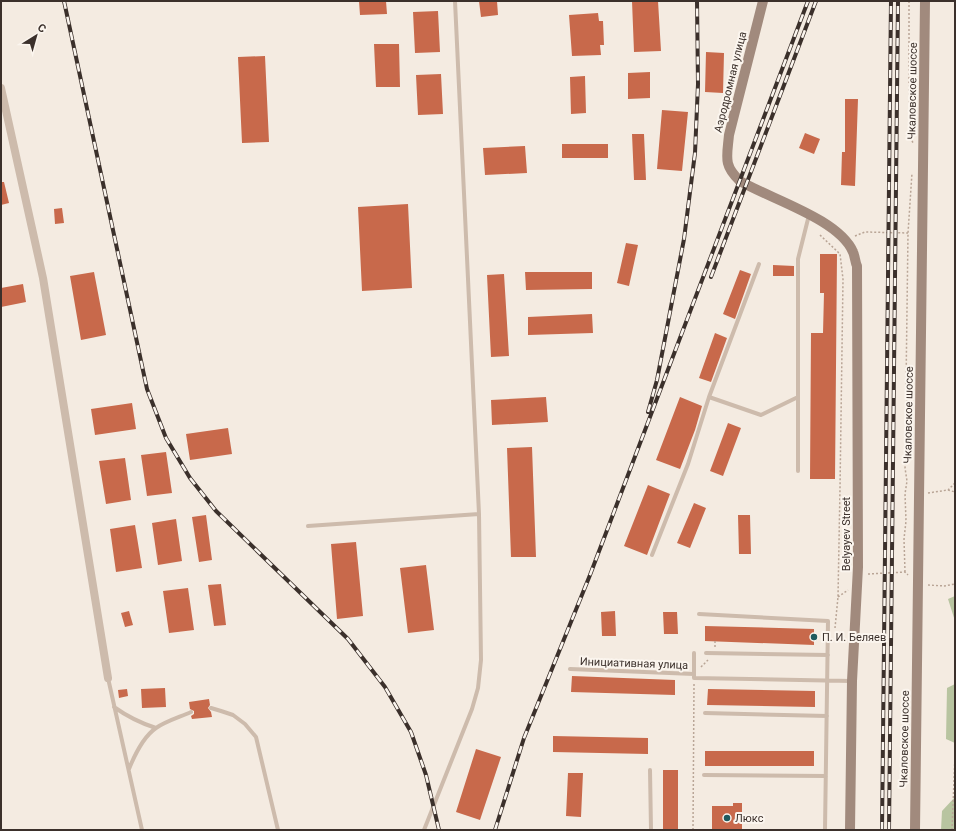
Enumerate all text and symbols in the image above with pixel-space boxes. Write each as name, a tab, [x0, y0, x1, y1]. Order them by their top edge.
north arrow	[16, 16, 56, 56]
text: С	[35, 21, 49, 36]
street label: Аэродромная улица	[712, 30, 749, 134]
street label: Чкаловское шоссе	[905, 42, 920, 140]
street label: Чкаловское шоссе	[901, 366, 916, 464]
street label: Belyayev Street	[840, 496, 853, 571]
place label: П. И. Беляев	[822, 631, 886, 644]
marker: П. И. Беляев	[809, 632, 819, 642]
street label: Инициативная улица	[580, 655, 688, 672]
street label: Чкаловское шоссе	[897, 690, 912, 788]
place label: Люкс	[735, 812, 764, 825]
marker: Люкс	[722, 813, 732, 823]

